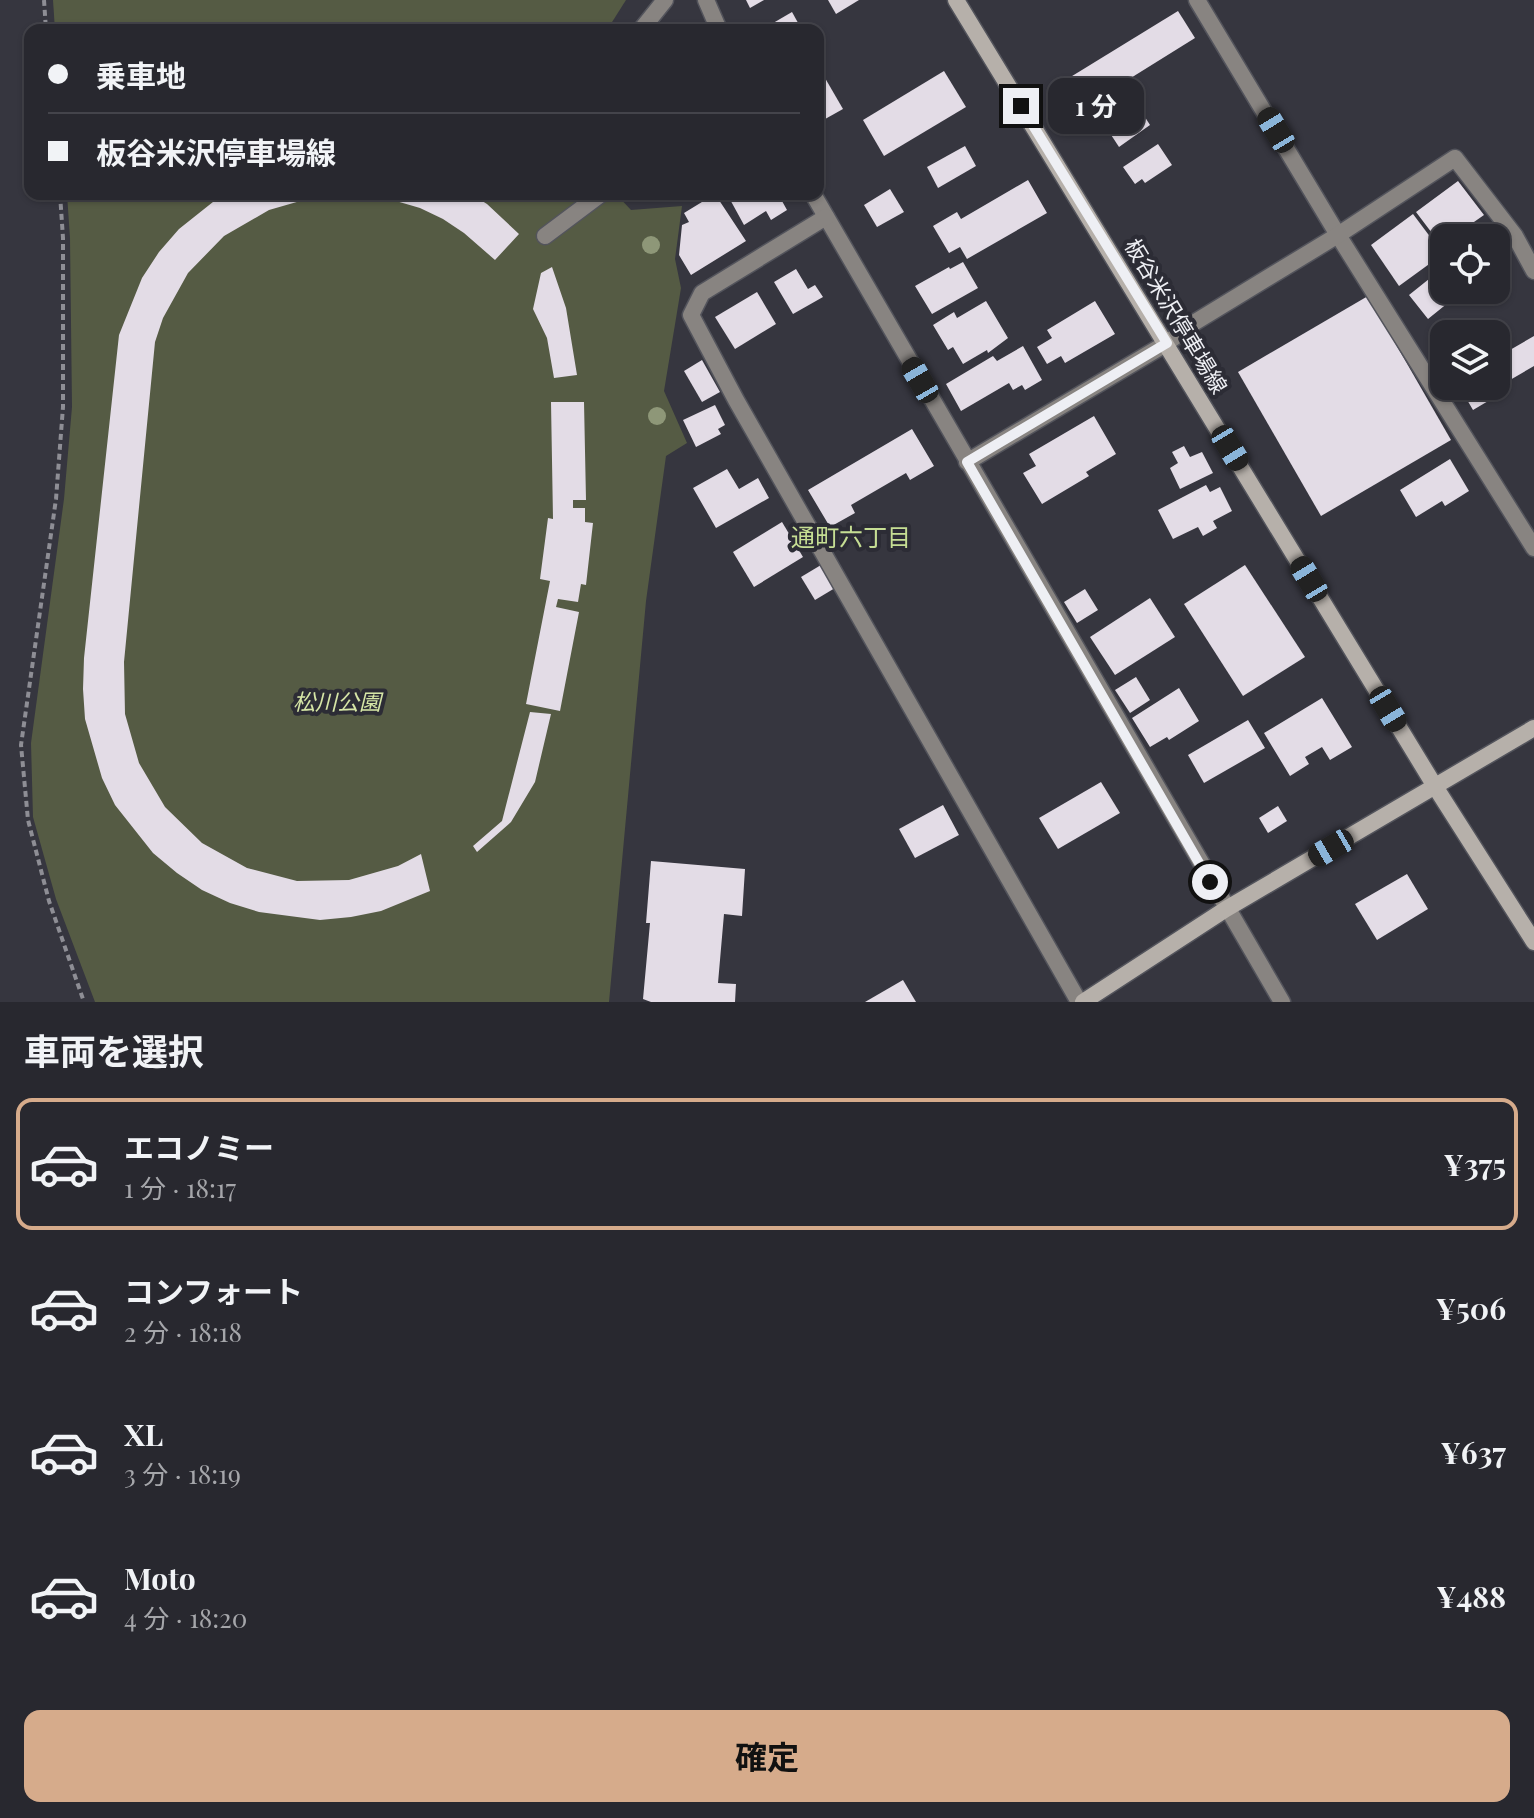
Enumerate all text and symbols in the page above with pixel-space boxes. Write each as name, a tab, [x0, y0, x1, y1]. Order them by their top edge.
text: 乗車地	[96, 55, 186, 95]
callout: 1 分	[1049, 78, 1145, 134]
route end	[1003, 88, 1039, 124]
text: 1 分	[1075, 88, 1117, 123]
car	[1253, 103, 1299, 157]
text: 板谷米沢停車場線	[96, 132, 336, 172]
map controls	[1430, 224, 1510, 400]
button: locate	[1430, 224, 1510, 304]
street label: 板谷米沢停車場線	[1119, 232, 1235, 399]
button: layers	[1430, 320, 1510, 400]
car	[898, 353, 942, 407]
car	[1207, 421, 1253, 475]
district label: 通町六丁目	[791, 520, 911, 552]
car	[1286, 552, 1332, 606]
car	[1365, 682, 1411, 736]
park label: 松川公園	[293, 686, 384, 716]
car	[1304, 826, 1358, 870]
route start	[1192, 864, 1228, 900]
text: 車両を選択	[24, 1026, 204, 1074]
text: エコノミー	[124, 1127, 274, 1167]
icon: car	[28, 1128, 100, 1200]
text: ¥375	[1444, 1144, 1506, 1184]
text: 1 分 · 18:17	[124, 1170, 236, 1205]
text: コンフォート	[124, 1271, 303, 1311]
icon: car	[28, 1272, 100, 1344]
text: ¥506	[1436, 1288, 1506, 1328]
text: 2 分 · 18:18	[124, 1314, 242, 1349]
text: XL	[124, 1414, 163, 1454]
icon: car	[28, 1416, 100, 1488]
text: ¥637	[1441, 1432, 1506, 1472]
text: 3 分 · 18:19	[124, 1456, 241, 1491]
text: Moto	[124, 1558, 196, 1598]
icon: car	[28, 1560, 100, 1632]
text: ¥488	[1436, 1576, 1506, 1616]
text: 4 分 · 18:20	[124, 1600, 247, 1635]
button: 確定	[24, 1710, 1510, 1802]

